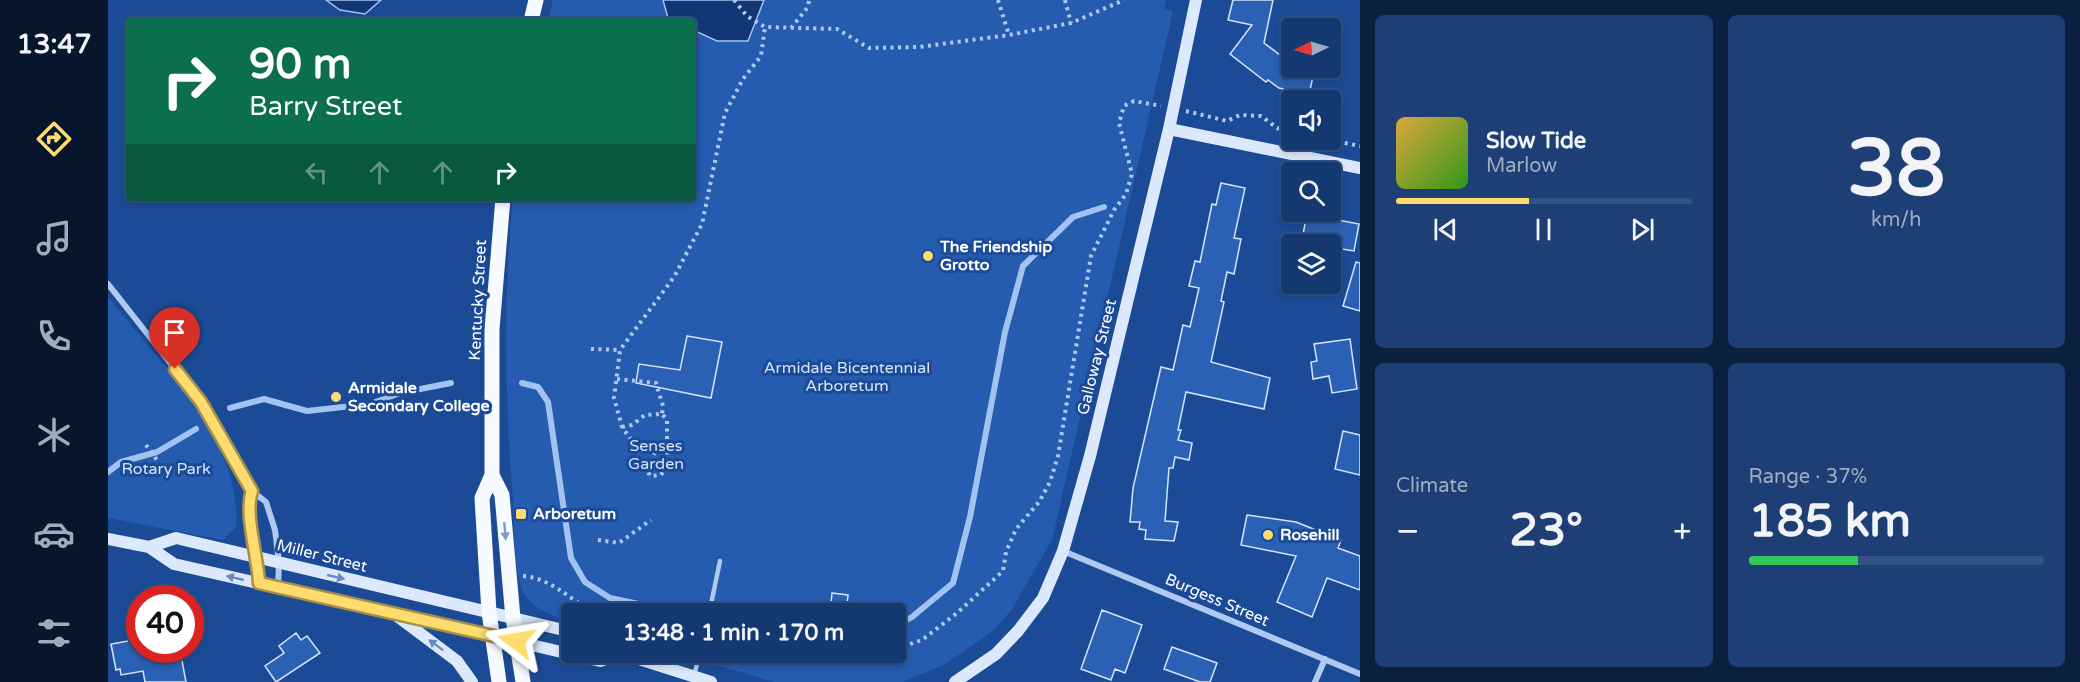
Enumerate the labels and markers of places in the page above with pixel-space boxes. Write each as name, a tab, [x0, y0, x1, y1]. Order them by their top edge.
place label: The Friendship Grotto	[939, 237, 1052, 275]
marker: The Friendship Grotto	[921, 249, 935, 263]
pin	[149, 307, 200, 369]
place label: Armidale Secondary College	[348, 378, 490, 416]
marker: Armidale Secondary College	[329, 390, 343, 404]
place label: Arboretum	[533, 504, 616, 524]
marker: Arboretum	[514, 507, 528, 521]
place label: Rosehill	[1280, 525, 1340, 545]
marker: Rosehill	[1261, 528, 1275, 542]

